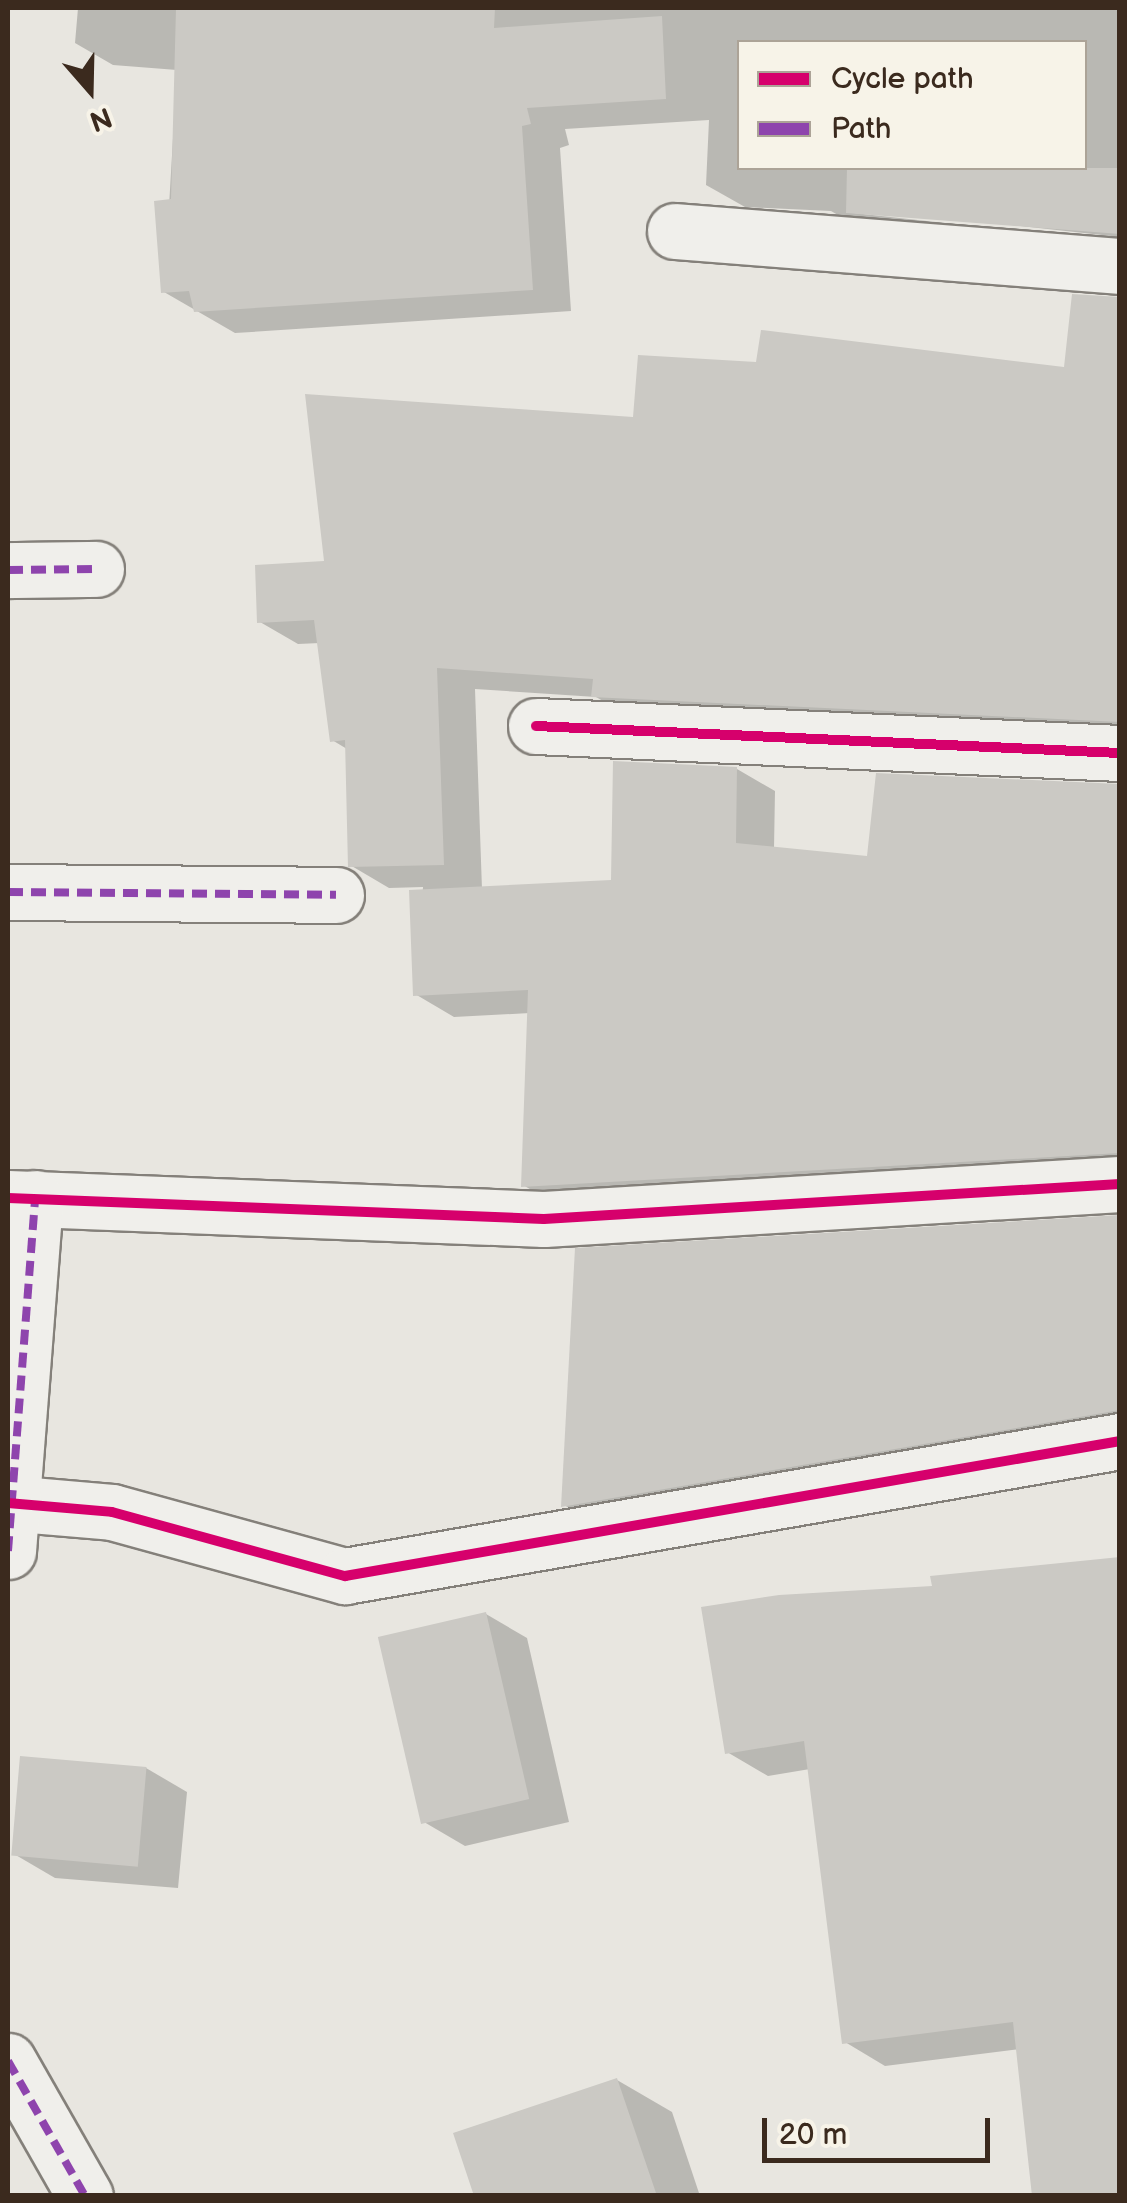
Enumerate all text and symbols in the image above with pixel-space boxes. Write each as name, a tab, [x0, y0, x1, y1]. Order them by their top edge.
north arrow	[40, 40, 140, 140]
legend	[737, 40, 1087, 170]
text: Cycle path	[831, 61, 974, 97]
text: N	[85, 100, 116, 138]
text: Path	[831, 111, 891, 147]
scale bar	[767, 2098, 994, 2160]
text: 20 m	[779, 2117, 847, 2153]

